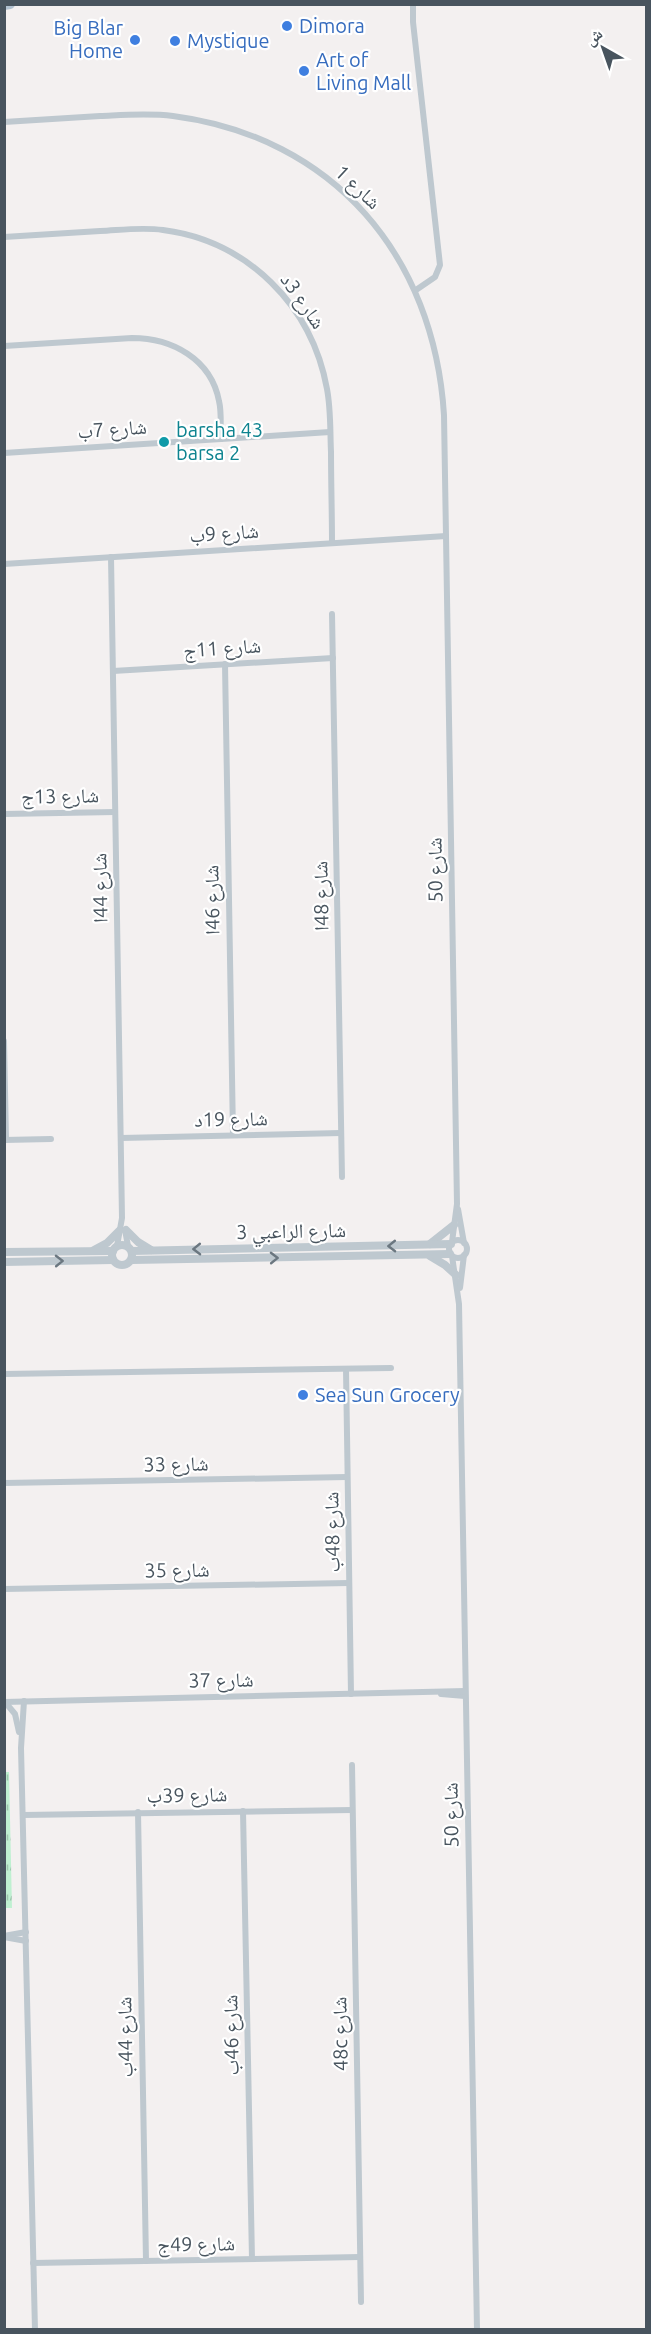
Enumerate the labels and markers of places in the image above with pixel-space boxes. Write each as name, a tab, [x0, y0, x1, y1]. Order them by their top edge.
place label: Dimora	[299, 14, 365, 37]
place label: Big Blar Home	[54, 16, 123, 62]
marker: Dimora	[280, 19, 294, 33]
place label: Mystique	[187, 29, 270, 52]
marker: Big Blar Home	[128, 33, 142, 47]
marker: Mystique	[168, 34, 182, 48]
place label: Art of Living Mall	[316, 48, 411, 94]
marker: Art of Living Mall	[297, 64, 311, 78]
place label: barsha 43 barsa 2	[176, 418, 263, 464]
marker: barsha 43 barsa 2	[157, 435, 171, 449]
place label: Sea Sun Grocery	[315, 1383, 460, 1406]
marker: Sea Sun Grocery	[296, 1388, 310, 1402]

